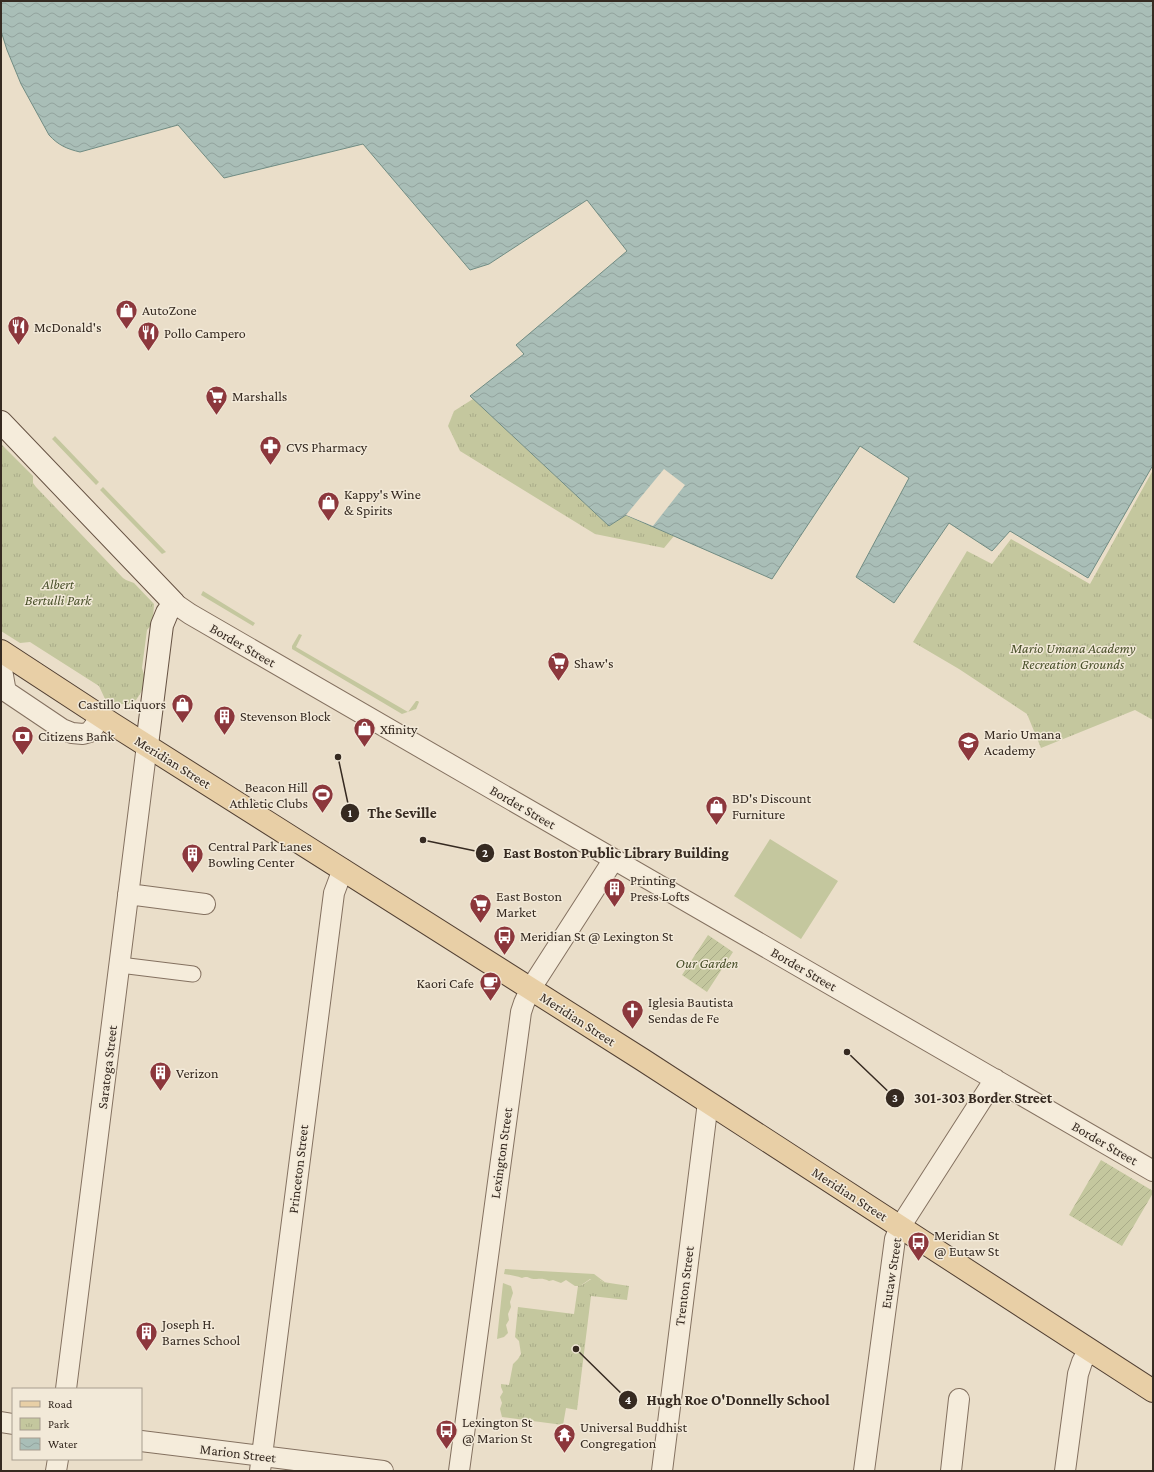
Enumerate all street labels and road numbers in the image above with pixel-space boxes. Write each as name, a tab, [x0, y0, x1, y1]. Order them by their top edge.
street label: Border Street	[207, 620, 279, 670]
street label: Meridian Street	[132, 732, 214, 792]
street label: Border Street	[487, 782, 559, 832]
street label: Border Street	[768, 944, 840, 994]
street label: Meridian Street	[537, 989, 619, 1050]
street label: Saratoga Street	[94, 1024, 120, 1110]
street label: Lexington Street	[487, 1106, 515, 1200]
street label: Border Street	[1069, 1118, 1141, 1168]
street label: Princeton Street	[285, 1123, 311, 1214]
street label: Meridian Street	[809, 1164, 891, 1225]
street label: Eutaw Street	[877, 1236, 905, 1310]
street label: Trenton Street	[671, 1245, 697, 1327]
street label: Marion Street	[199, 1440, 277, 1466]

